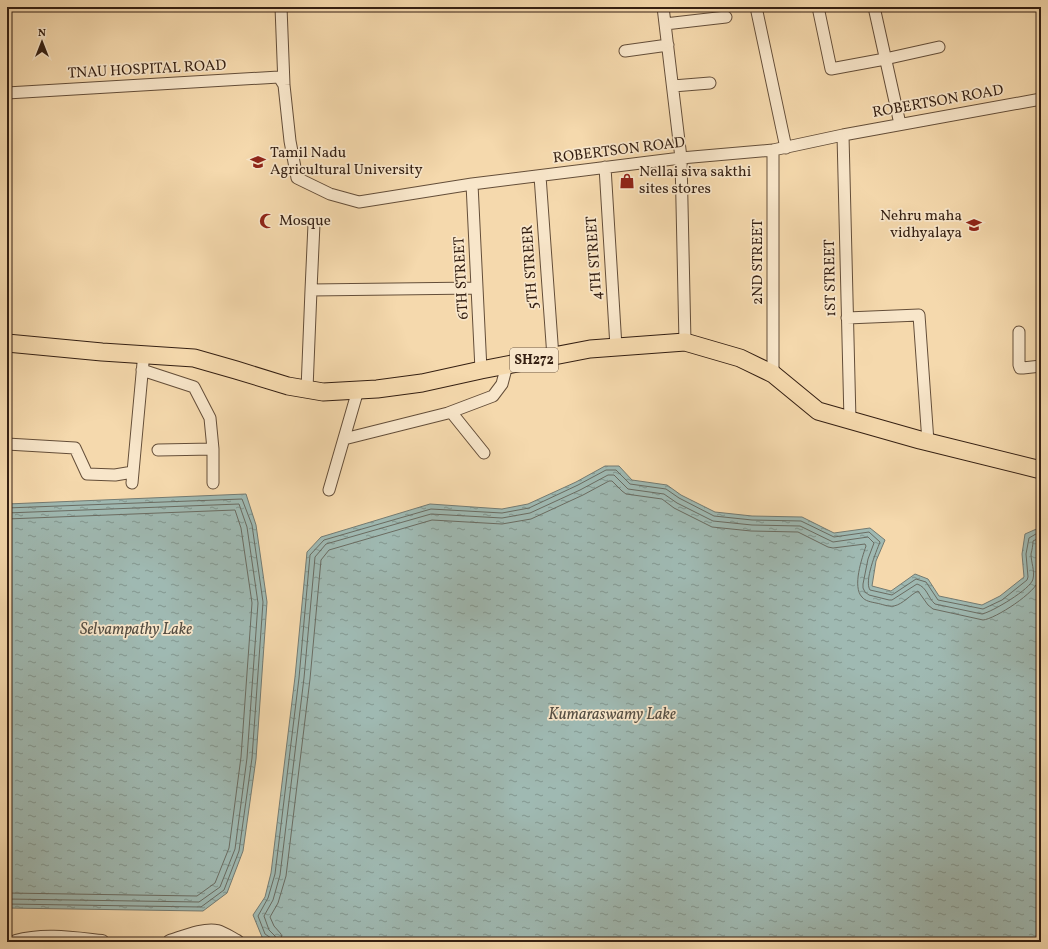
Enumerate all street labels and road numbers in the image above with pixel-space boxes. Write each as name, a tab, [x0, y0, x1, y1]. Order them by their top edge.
street label: TNAU HOSPITAL ROAD	[67, 55, 227, 85]
street label: ROBERTSON ROAD	[871, 80, 1005, 124]
street label: ROBERTSON ROAD	[552, 132, 686, 170]
street label: 4TH STREET	[582, 215, 608, 301]
street label: 2ND STREET	[748, 219, 769, 305]
street label: 5TH STREER	[518, 224, 544, 310]
street label: 6TH STREET	[449, 236, 475, 320]
street label: 1ST STREET	[820, 239, 842, 317]
road number: SH272	[510, 348, 558, 372]

